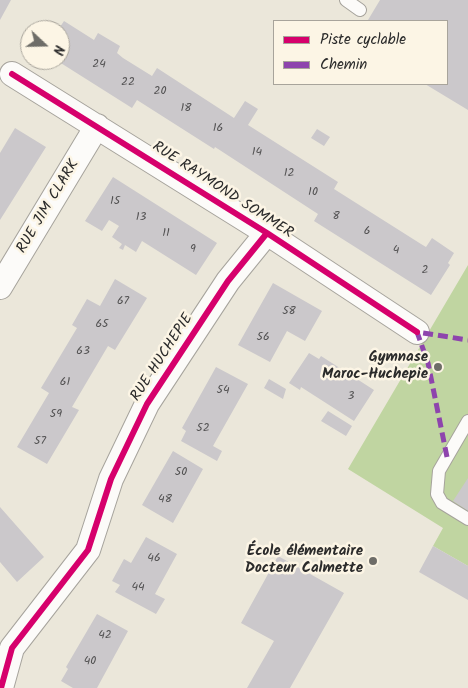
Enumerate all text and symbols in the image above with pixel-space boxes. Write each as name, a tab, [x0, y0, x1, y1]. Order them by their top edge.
north arrow	[20, 20, 70, 70]
legend	[273, 20, 448, 85]
text: Piste cyclable	[320, 28, 406, 52]
text: N	[46, 42, 70, 58]
text: Chemin	[320, 53, 367, 77]
house number: 24	[92, 58, 106, 72]
house number: 22	[121, 76, 135, 90]
house number: 20	[154, 85, 166, 99]
house number: 18	[181, 102, 191, 116]
house number: 16	[213, 122, 223, 136]
street label: RUE RAYMOND SOMMER	[148, 139, 296, 243]
house number: 14	[252, 146, 262, 160]
street label: RUE JIM CLARK	[14, 157, 84, 257]
house number: 12	[284, 167, 294, 181]
house number: 10	[308, 186, 318, 200]
house number: 15	[110, 195, 120, 209]
house number: 8	[332, 210, 340, 224]
house number: 13	[136, 211, 146, 225]
house number: 6	[364, 225, 370, 239]
house number: 11	[162, 227, 170, 241]
house number: 9	[190, 243, 196, 257]
house number: 4	[393, 244, 399, 258]
house number: 2	[422, 264, 428, 278]
house number: 67	[117, 295, 129, 309]
house number: 58	[282, 305, 296, 319]
street label: RUE HUCHEPIE	[128, 311, 198, 405]
house number: 65	[95, 318, 109, 332]
house number: 56	[256, 331, 270, 345]
house number: 63	[76, 345, 90, 359]
place label: Gymnase Maroc-Huchepie	[322, 349, 428, 384]
marker: Gymnase Maroc-Huchepie	[432, 361, 444, 373]
house number: 61	[60, 376, 70, 390]
house number: 54	[216, 384, 230, 398]
house number: 3	[348, 390, 354, 404]
house number: 59	[50, 408, 62, 422]
house number: 52	[196, 422, 210, 436]
house number: 57	[34, 435, 46, 449]
house number: 50	[175, 466, 187, 480]
house number: 48	[158, 493, 172, 507]
place label: École élémentaire Docteur Calmette	[245, 543, 363, 578]
house number: 46	[147, 552, 161, 566]
marker: École élémentaire Docteur Calmette	[367, 555, 379, 567]
house number: 44	[131, 581, 145, 595]
house number: 42	[98, 629, 112, 643]
house number: 40	[84, 655, 96, 669]

